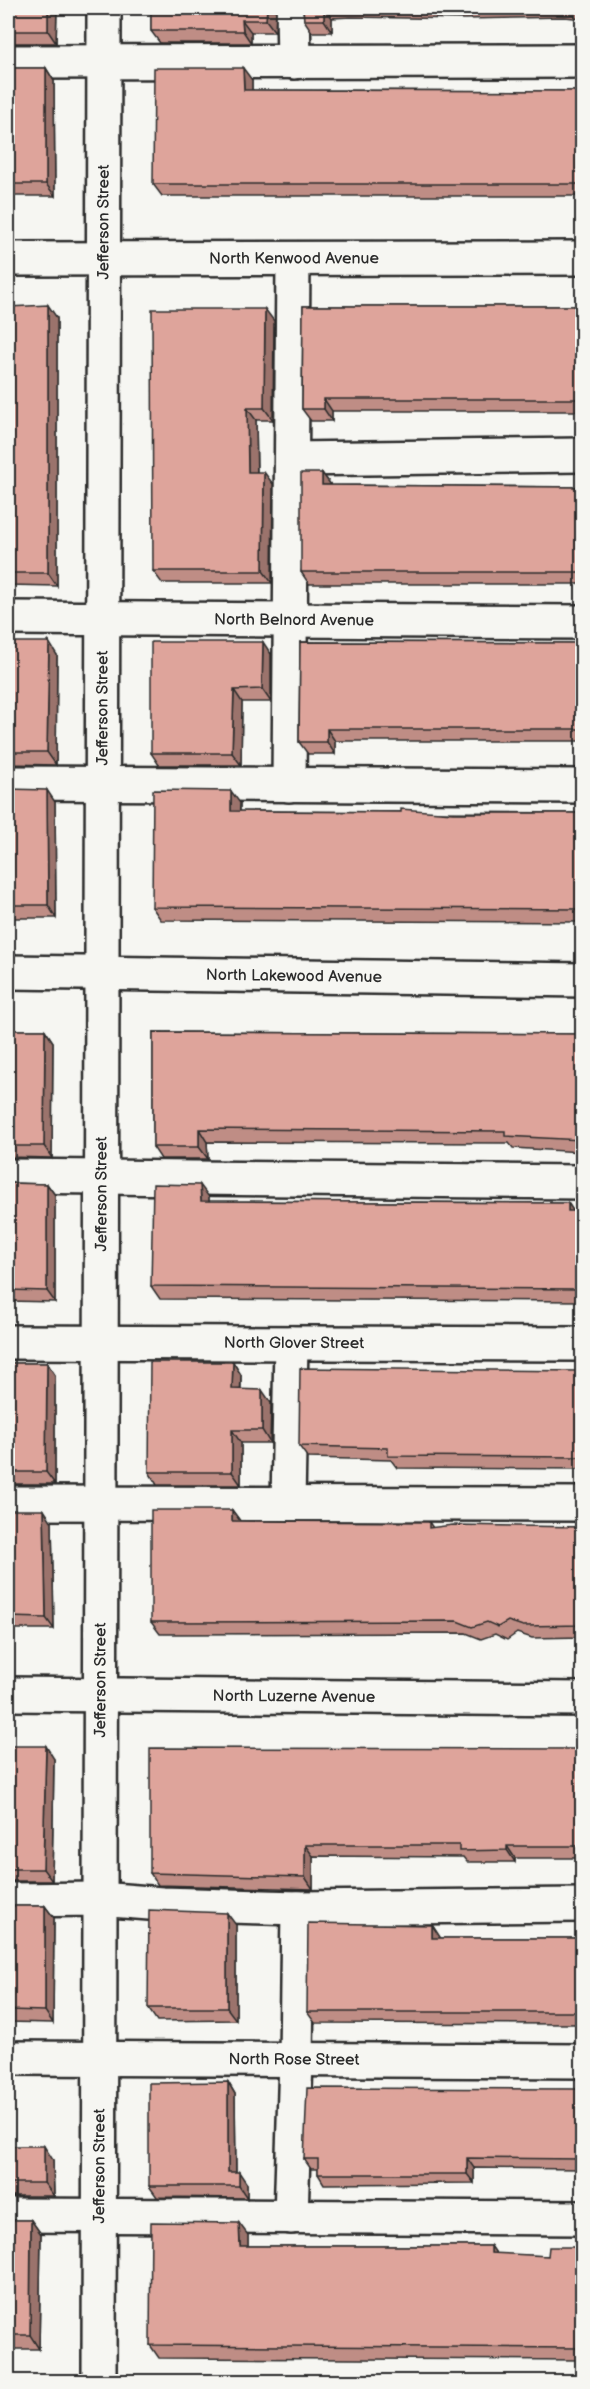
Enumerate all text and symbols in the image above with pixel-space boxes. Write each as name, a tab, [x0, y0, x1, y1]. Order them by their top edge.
street label: Jefferson Street	[94, 164, 113, 280]
street label: North Kenwood Avenue	[209, 249, 379, 268]
street label: North Belnord Avenue	[214, 610, 375, 630]
street label: Jefferson Street	[93, 650, 112, 766]
street label: North Lakewood Avenue	[206, 965, 383, 987]
street label: Jefferson Street	[92, 1136, 111, 1252]
street label: North Glover Street	[224, 1333, 364, 1353]
street label: Jefferson Street	[91, 1622, 110, 1738]
street label: North Luzerne Avenue	[213, 1686, 376, 1707]
street label: North Rose Street	[228, 2050, 360, 2069]
street label: Jefferson Street	[90, 2108, 109, 2224]

